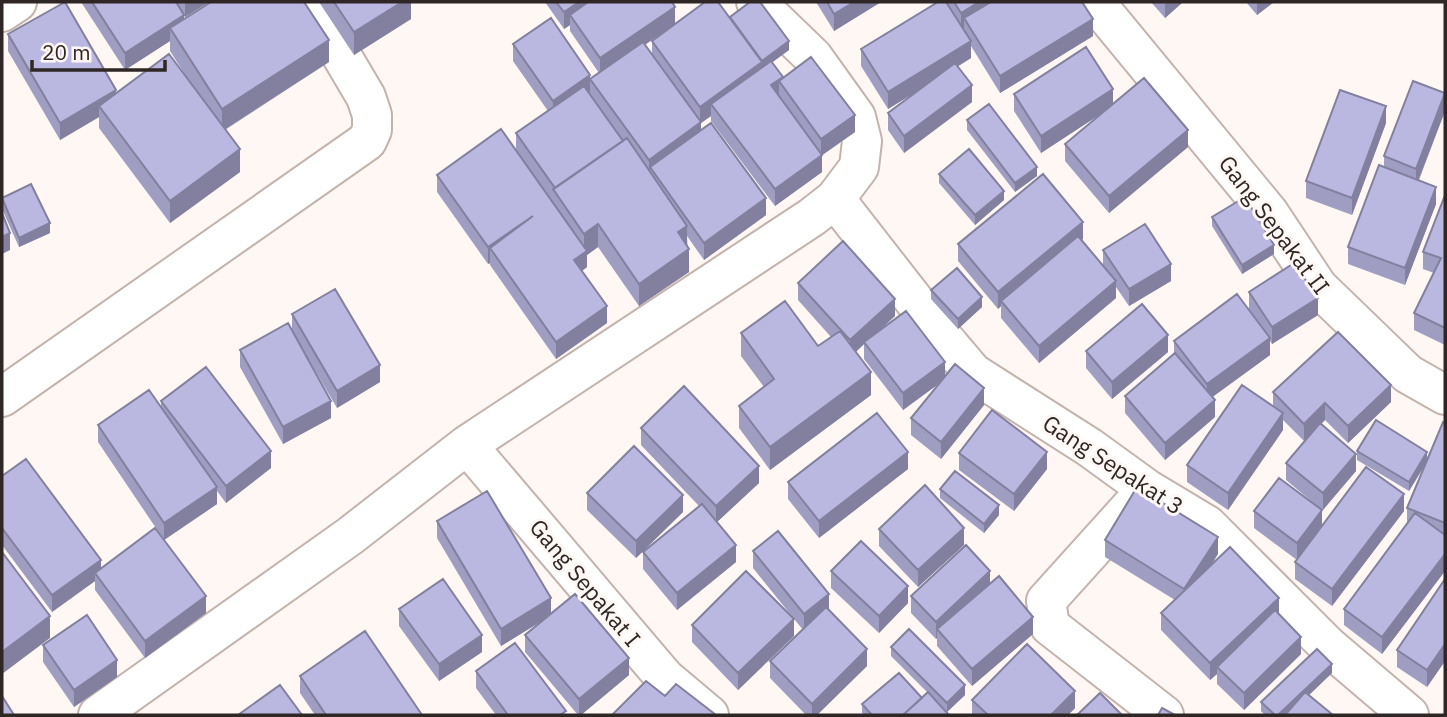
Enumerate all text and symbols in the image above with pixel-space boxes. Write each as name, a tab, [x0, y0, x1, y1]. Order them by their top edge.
scale bar	[32, 28, 164, 72]
text: 20 m	[42, 38, 91, 66]
street label: Gang Sepakat II	[1213, 149, 1337, 300]
street label: Gang Sepakat 3	[1037, 407, 1190, 521]
street label: Gang Sepakat I	[524, 512, 648, 652]

